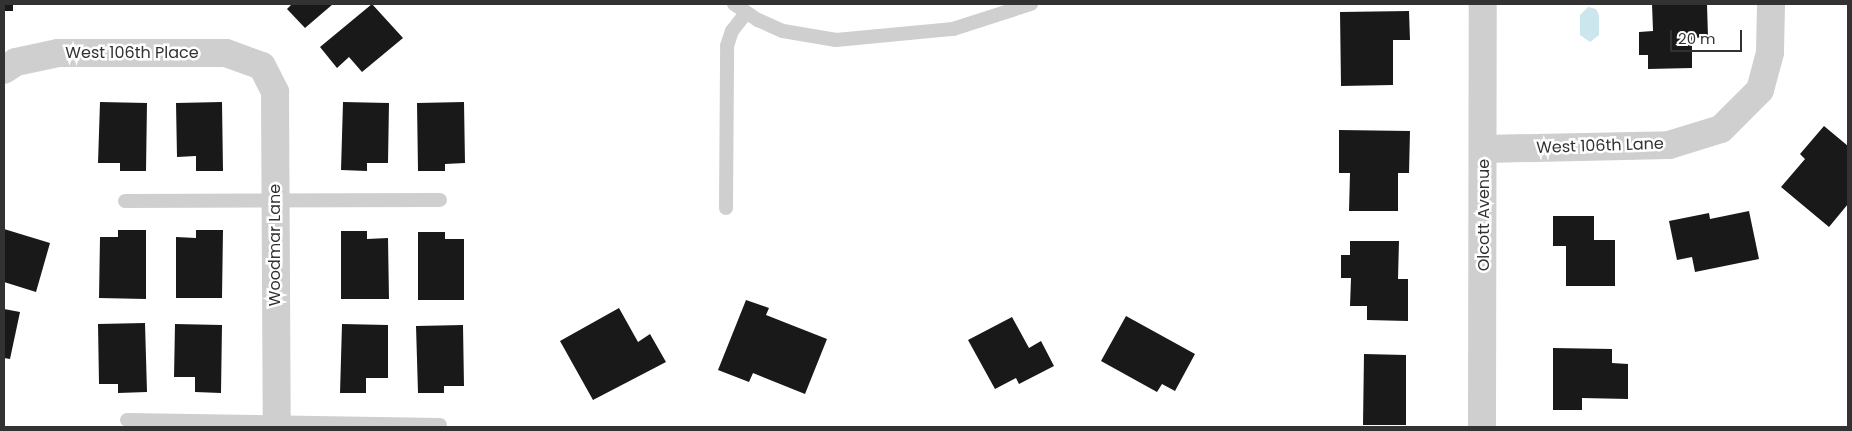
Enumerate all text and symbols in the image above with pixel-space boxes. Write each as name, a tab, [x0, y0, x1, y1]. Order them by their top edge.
scale bar	[1672, 20, 1744, 52]
text: 20 m	[1678, 28, 1716, 49]
street label: West 106th Place	[65, 43, 199, 63]
street label: West 106th Lane	[1536, 134, 1664, 158]
street label: Olcott Avenue	[1474, 159, 1494, 271]
street label: Woodmar Lane	[265, 184, 285, 306]

